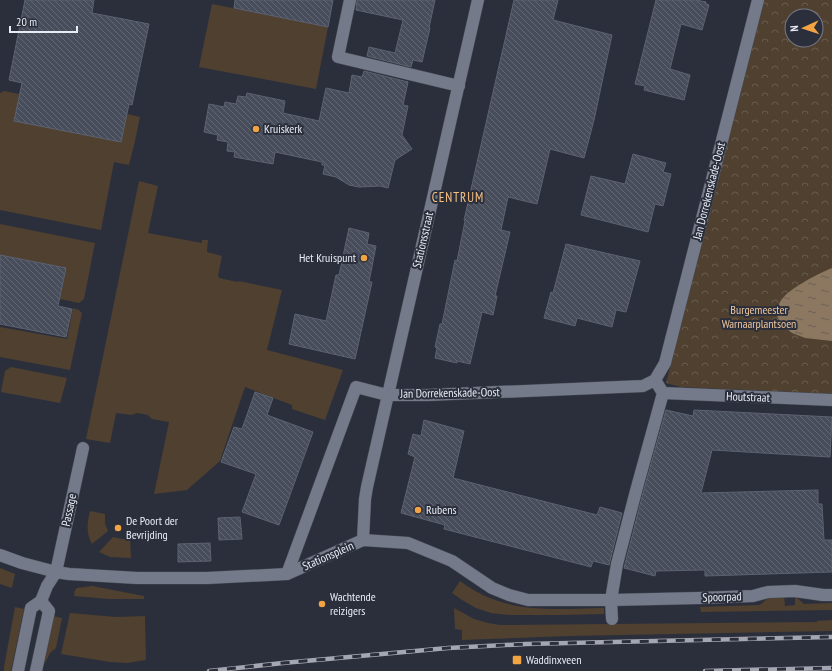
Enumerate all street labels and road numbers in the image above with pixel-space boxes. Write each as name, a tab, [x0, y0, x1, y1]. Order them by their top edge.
street label: Jan Dorrekenskade-Oost	[689, 140, 728, 242]
street label: Stationsstraat	[409, 210, 436, 269]
street label: Jan Dorrekenskade-Oost	[399, 384, 501, 401]
street label: Houtstraat	[726, 388, 771, 405]
street label: Passage	[58, 492, 79, 528]
street label: Stationsplein	[300, 538, 356, 573]
street label: Spoorpad	[702, 588, 742, 605]

